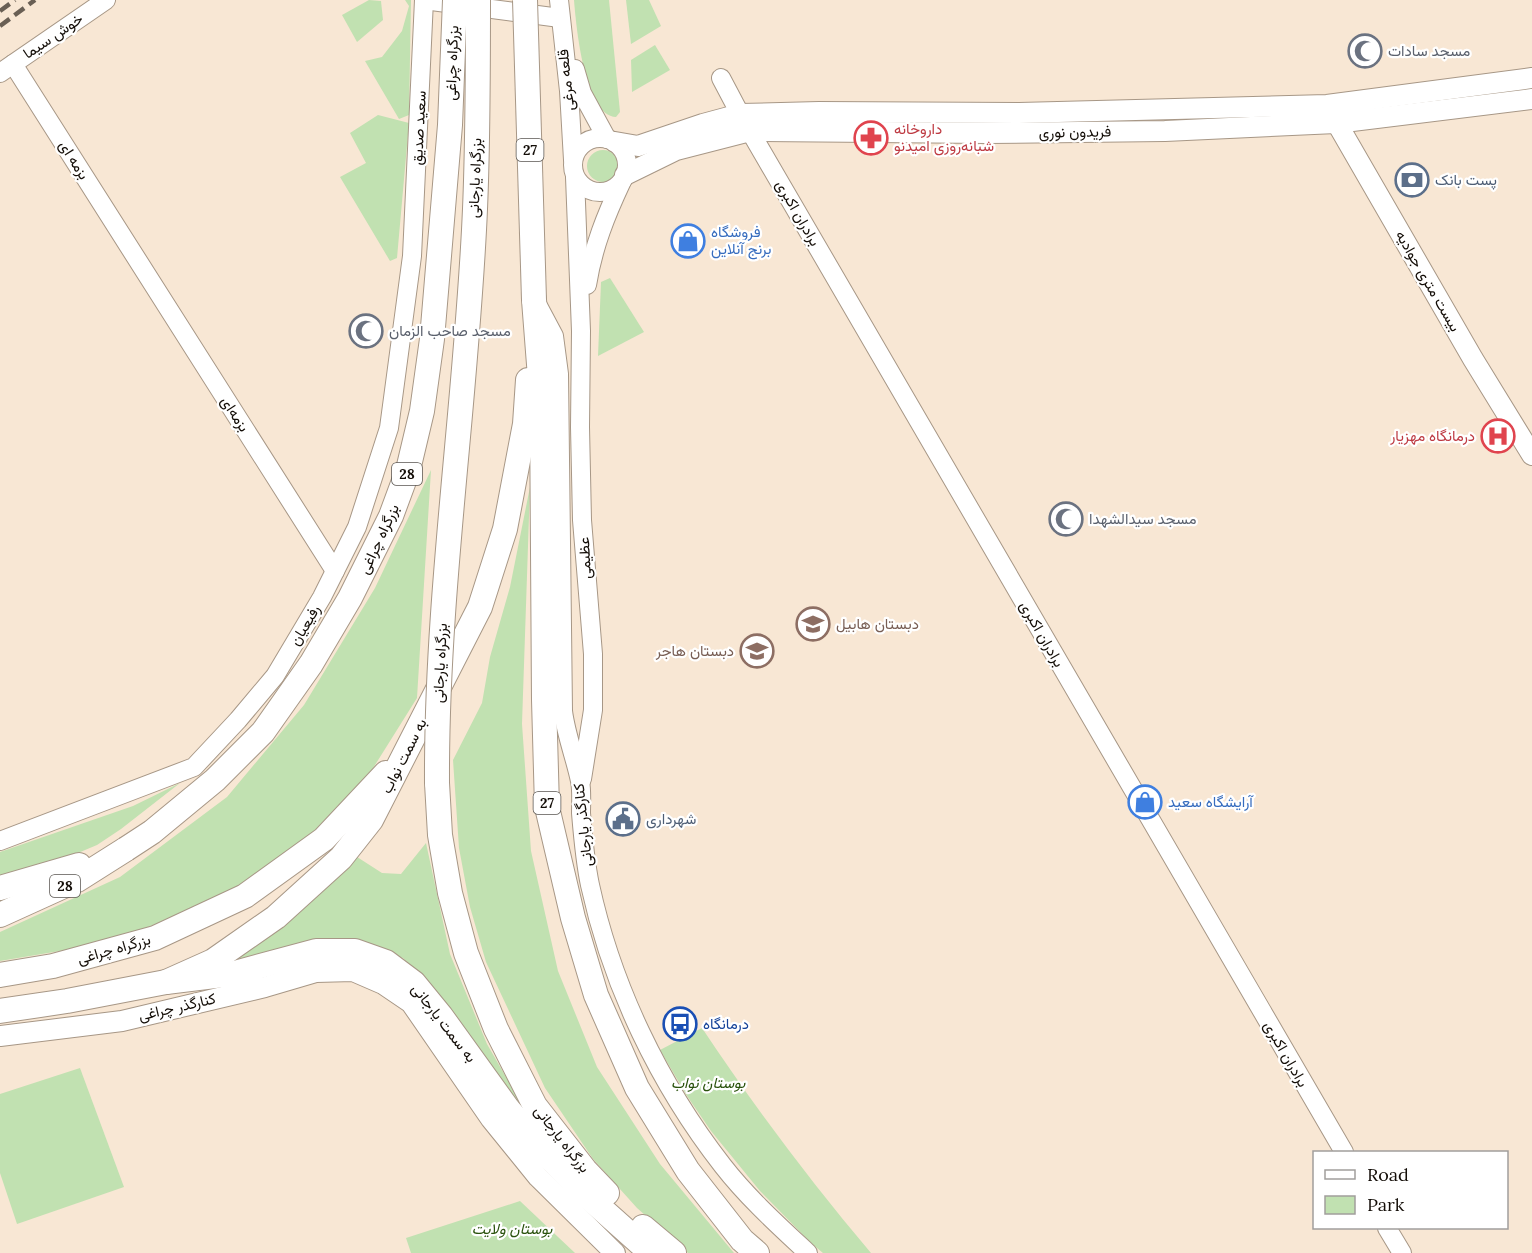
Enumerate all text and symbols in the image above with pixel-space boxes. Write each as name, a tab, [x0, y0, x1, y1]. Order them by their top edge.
street label: خوش سیما	[19, 9, 87, 63]
street label: بزرگراه چراغی	[441, 25, 463, 101]
mosque icon: مسجد سادات	[1347, 33, 1383, 69]
place label: مسجد سادات	[1388, 41, 1470, 60]
street label: قلعه مرغی	[553, 48, 579, 112]
street label: سعید صدیق	[407, 90, 431, 166]
place label: داروخانه شبانه‌روزی امیدنو	[894, 119, 994, 156]
pharmacy icon: داروخانه شبانه‌روزی امیدنو	[853, 120, 889, 156]
street label: فریدون نوری	[1038, 121, 1112, 143]
street label: بزمه ای	[54, 137, 94, 183]
street label: بزرگراه یارجانی	[464, 138, 486, 218]
road number: 27	[516, 139, 544, 161]
bank icon: پست بانک	[1394, 162, 1430, 198]
place label: پست بانک	[1435, 170, 1497, 190]
street label: برادران اکبری	[771, 176, 825, 250]
place label: فروشگاه برنج آنلاین	[711, 222, 772, 260]
shop icon: فروشگاه برنج آنلاین	[670, 223, 706, 259]
street label: بیست متری جوادیه	[1391, 227, 1465, 335]
mosque icon: مسجد صاحب الزمان	[348, 313, 384, 349]
place label: مسجد صاحب الزمان	[389, 321, 511, 340]
street label: بزمه‌ای	[216, 392, 254, 436]
hospital icon: درمانگاه مهزیار	[1480, 418, 1516, 454]
place label: درمانگاه مهزیار	[1389, 426, 1475, 445]
road number: 28	[392, 463, 422, 485]
street label: بزرگراه چراغی	[354, 501, 404, 577]
mosque icon: مسجد سیدالشهدا	[1048, 501, 1084, 537]
place label: مسجد سیدالشهدا	[1089, 509, 1196, 528]
street label: عظیمی	[574, 536, 596, 579]
street label: برادران اکبری	[1015, 597, 1069, 671]
street label: رفیعیان	[285, 601, 324, 649]
school or university icon: دبستان هابیل	[795, 606, 831, 642]
place label: دبستان هابیل	[836, 614, 919, 633]
street label: بزرگراه یارجانی	[428, 622, 452, 704]
school or university icon: دبستان هاجر	[739, 633, 775, 669]
place label: دبستان هاجر	[655, 641, 734, 660]
street label: به سمت نواب	[376, 715, 431, 797]
street label: کنارگذر یارجانی	[569, 782, 597, 868]
shop icon: آرایشگاه سعید	[1127, 784, 1163, 820]
road number: 27	[534, 792, 560, 814]
place label: آرایشگاه سعید	[1168, 792, 1254, 811]
public building icon: شهرداری	[605, 801, 641, 837]
place label: شهرداری	[646, 809, 696, 829]
road number: 28	[50, 875, 80, 897]
street label: بزرگراه چراغی	[75, 929, 153, 969]
street label: به سمت یارجانی	[407, 979, 481, 1067]
street label: کنارگذر چراغی	[136, 988, 218, 1026]
bus stop icon: درمانگاه	[662, 1006, 698, 1042]
place label: درمانگاه	[703, 1014, 749, 1033]
street label: برادران اکبری	[1259, 1017, 1313, 1091]
park label: بوستان نواب	[671, 1073, 746, 1092]
street label: بزرگراه یارجانی	[529, 1101, 595, 1177]
legend	[1313, 1151, 1508, 1229]
text: Road	[1367, 1163, 1409, 1186]
text: Park	[1367, 1193, 1405, 1216]
park label: بوستان ولایت	[472, 1219, 553, 1238]

